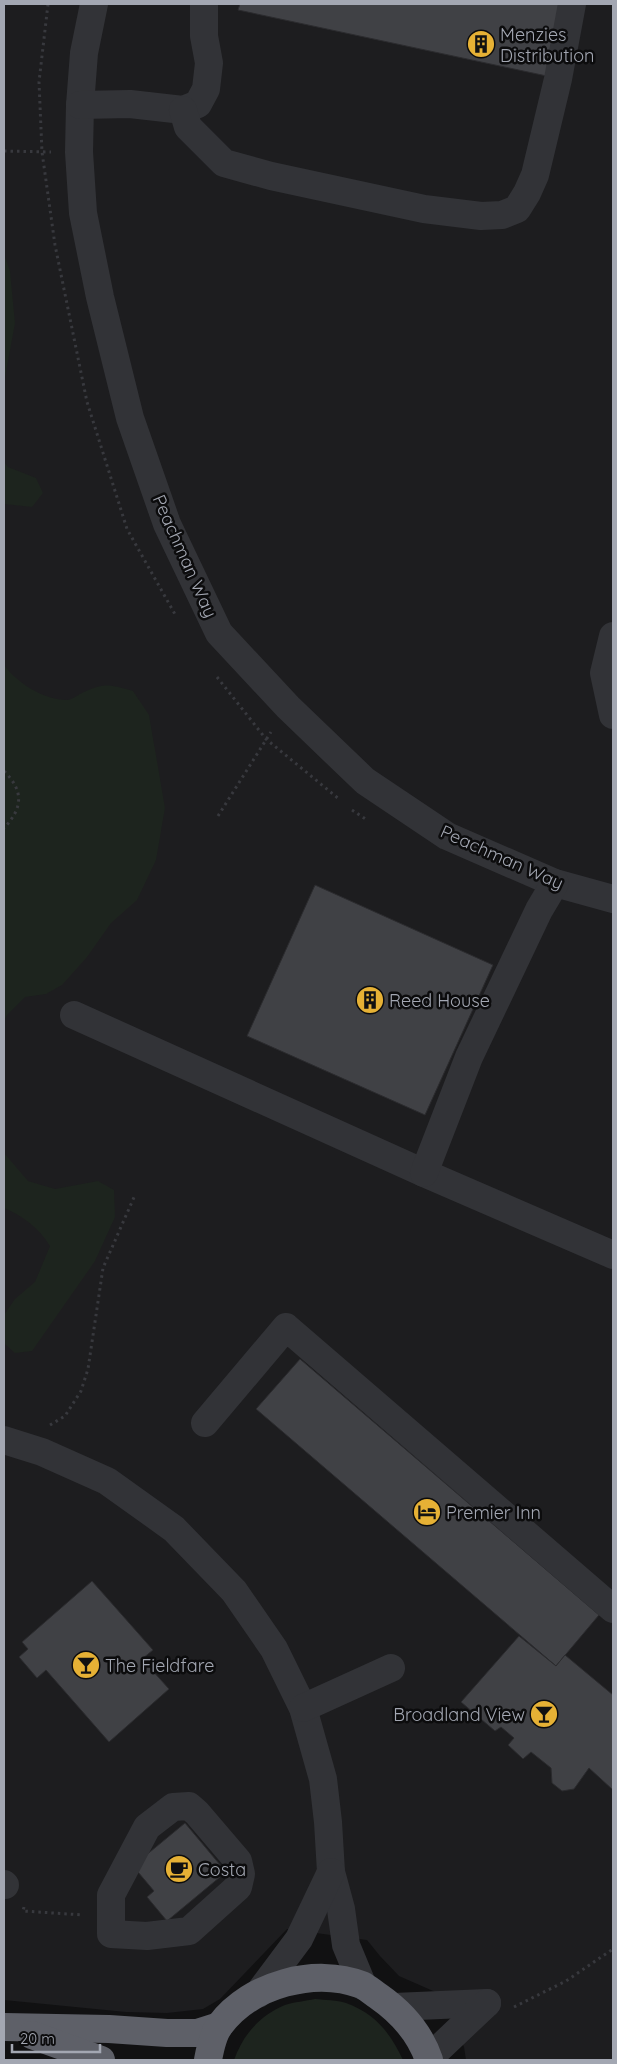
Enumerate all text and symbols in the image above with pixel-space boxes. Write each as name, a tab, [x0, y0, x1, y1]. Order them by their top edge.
place label: Menzies Distribution	[500, 23, 595, 67]
building icon: Menzies Distribution	[466, 29, 496, 59]
street label: Peachman Way	[148, 491, 222, 621]
street label: Peachman Way	[437, 820, 567, 894]
building icon: Reed House	[355, 985, 385, 1015]
place label: Reed House	[389, 989, 490, 1012]
hotel icon: Premier Inn	[412, 1497, 442, 1527]
place label: Premier Inn	[446, 1501, 541, 1524]
bar icon: The Fieldfare	[71, 1650, 101, 1680]
place label: The Fieldfare	[105, 1654, 214, 1677]
bar icon: Broadland View	[529, 1699, 559, 1729]
place label: Broadland View	[393, 1703, 525, 1726]
cafe icon: Costa	[164, 1854, 194, 1884]
place label: Costa	[198, 1858, 246, 1881]
scale bar	[12, 2022, 100, 2054]
text: 20 m	[20, 2029, 55, 2048]

